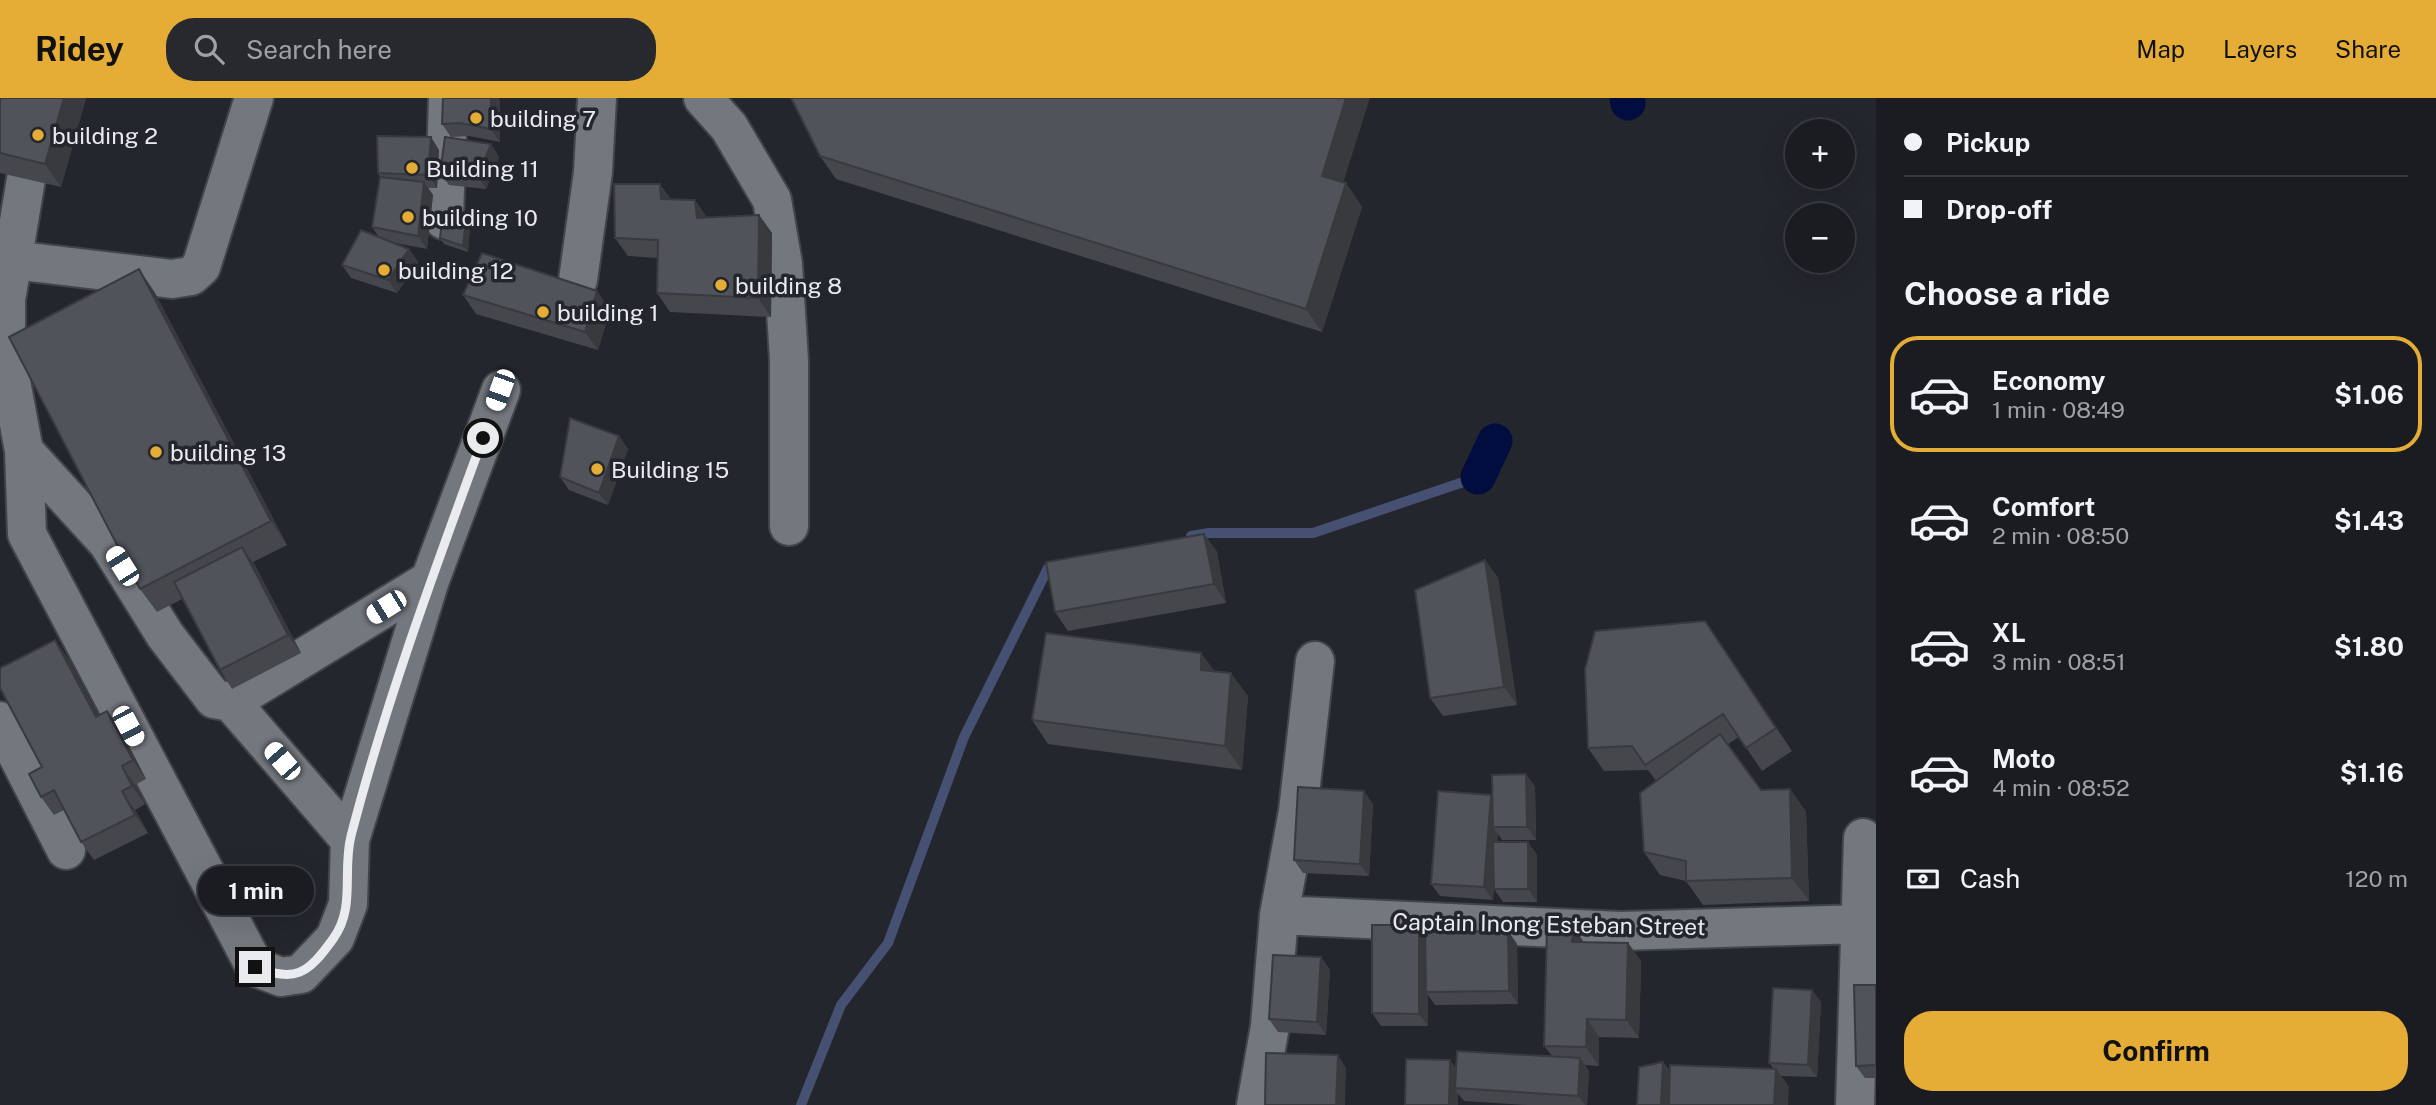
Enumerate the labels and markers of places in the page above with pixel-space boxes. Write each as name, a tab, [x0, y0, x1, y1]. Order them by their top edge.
place label: building 7	[490, 105, 596, 132]
marker: building 7	[468, 110, 484, 126]
place label: building 2	[52, 122, 158, 149]
marker: building 2	[30, 127, 46, 143]
place label: Building 11	[426, 155, 539, 182]
marker: Building 11	[404, 160, 420, 176]
place label: building 10	[422, 204, 538, 231]
marker: building 10	[400, 209, 416, 225]
place label: building 12	[398, 257, 513, 284]
marker: building 12	[376, 262, 392, 278]
place label: building 8	[735, 272, 842, 299]
marker: building 8	[713, 277, 729, 293]
place label: building 1	[557, 299, 659, 326]
marker: building 1	[535, 304, 551, 320]
place label: building 13	[170, 439, 286, 466]
marker: building 13	[148, 444, 164, 460]
place label: Building 15	[611, 456, 729, 483]
marker: Building 15	[589, 461, 605, 477]

